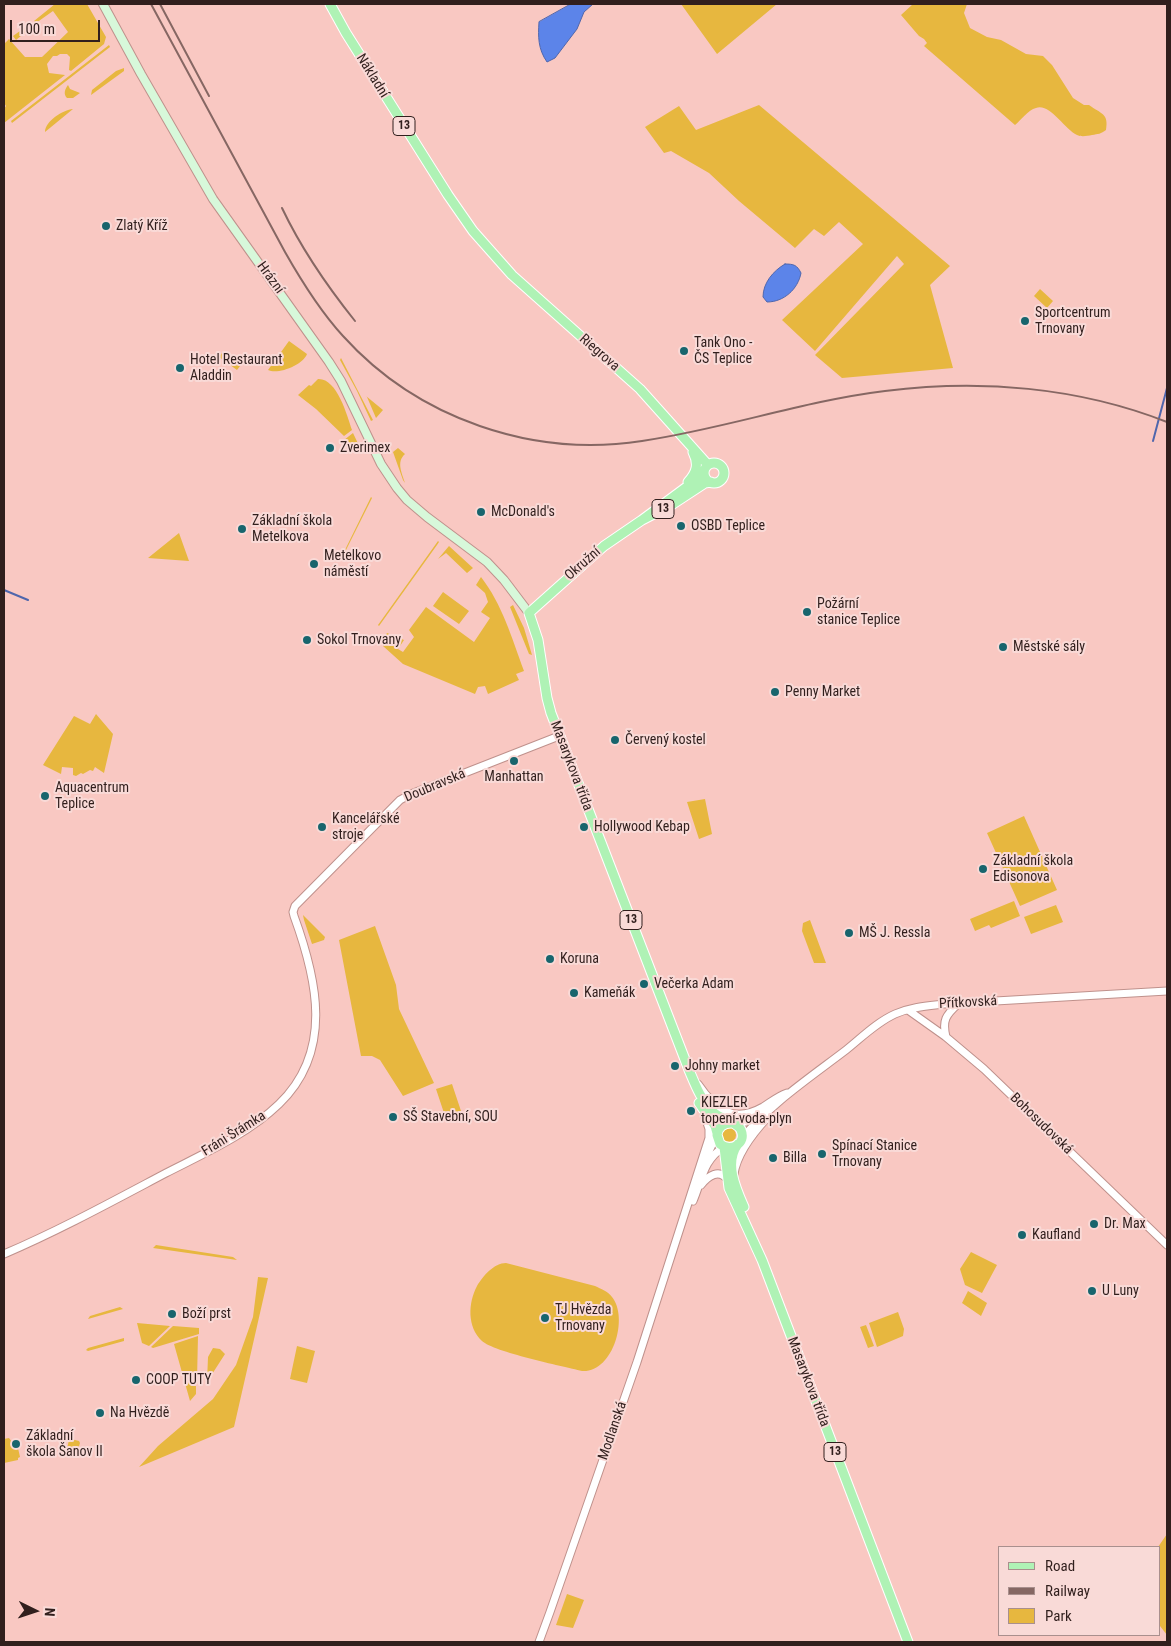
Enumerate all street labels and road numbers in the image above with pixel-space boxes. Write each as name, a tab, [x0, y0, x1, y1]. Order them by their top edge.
street label: Nákladní	[352, 51, 392, 101]
road number: 13	[393, 116, 415, 136]
street label: Hrázní	[253, 259, 287, 297]
street label: Riegrova	[575, 331, 623, 375]
road number: 13	[652, 499, 674, 518]
street label: Okružní	[562, 544, 604, 584]
street label: Masarykova třída	[546, 719, 596, 813]
street label: Doubravská	[402, 766, 468, 806]
road number: 13	[620, 910, 642, 930]
street label: Přítkovská	[939, 993, 997, 1013]
street label: Bohosudovská	[1006, 1090, 1076, 1158]
street label: Fráni Šrámka	[199, 1108, 269, 1160]
street label: Masarykova třída	[783, 1335, 833, 1429]
street label: Modlanská	[595, 1400, 631, 1462]
road number: 13	[824, 1442, 846, 1461]

